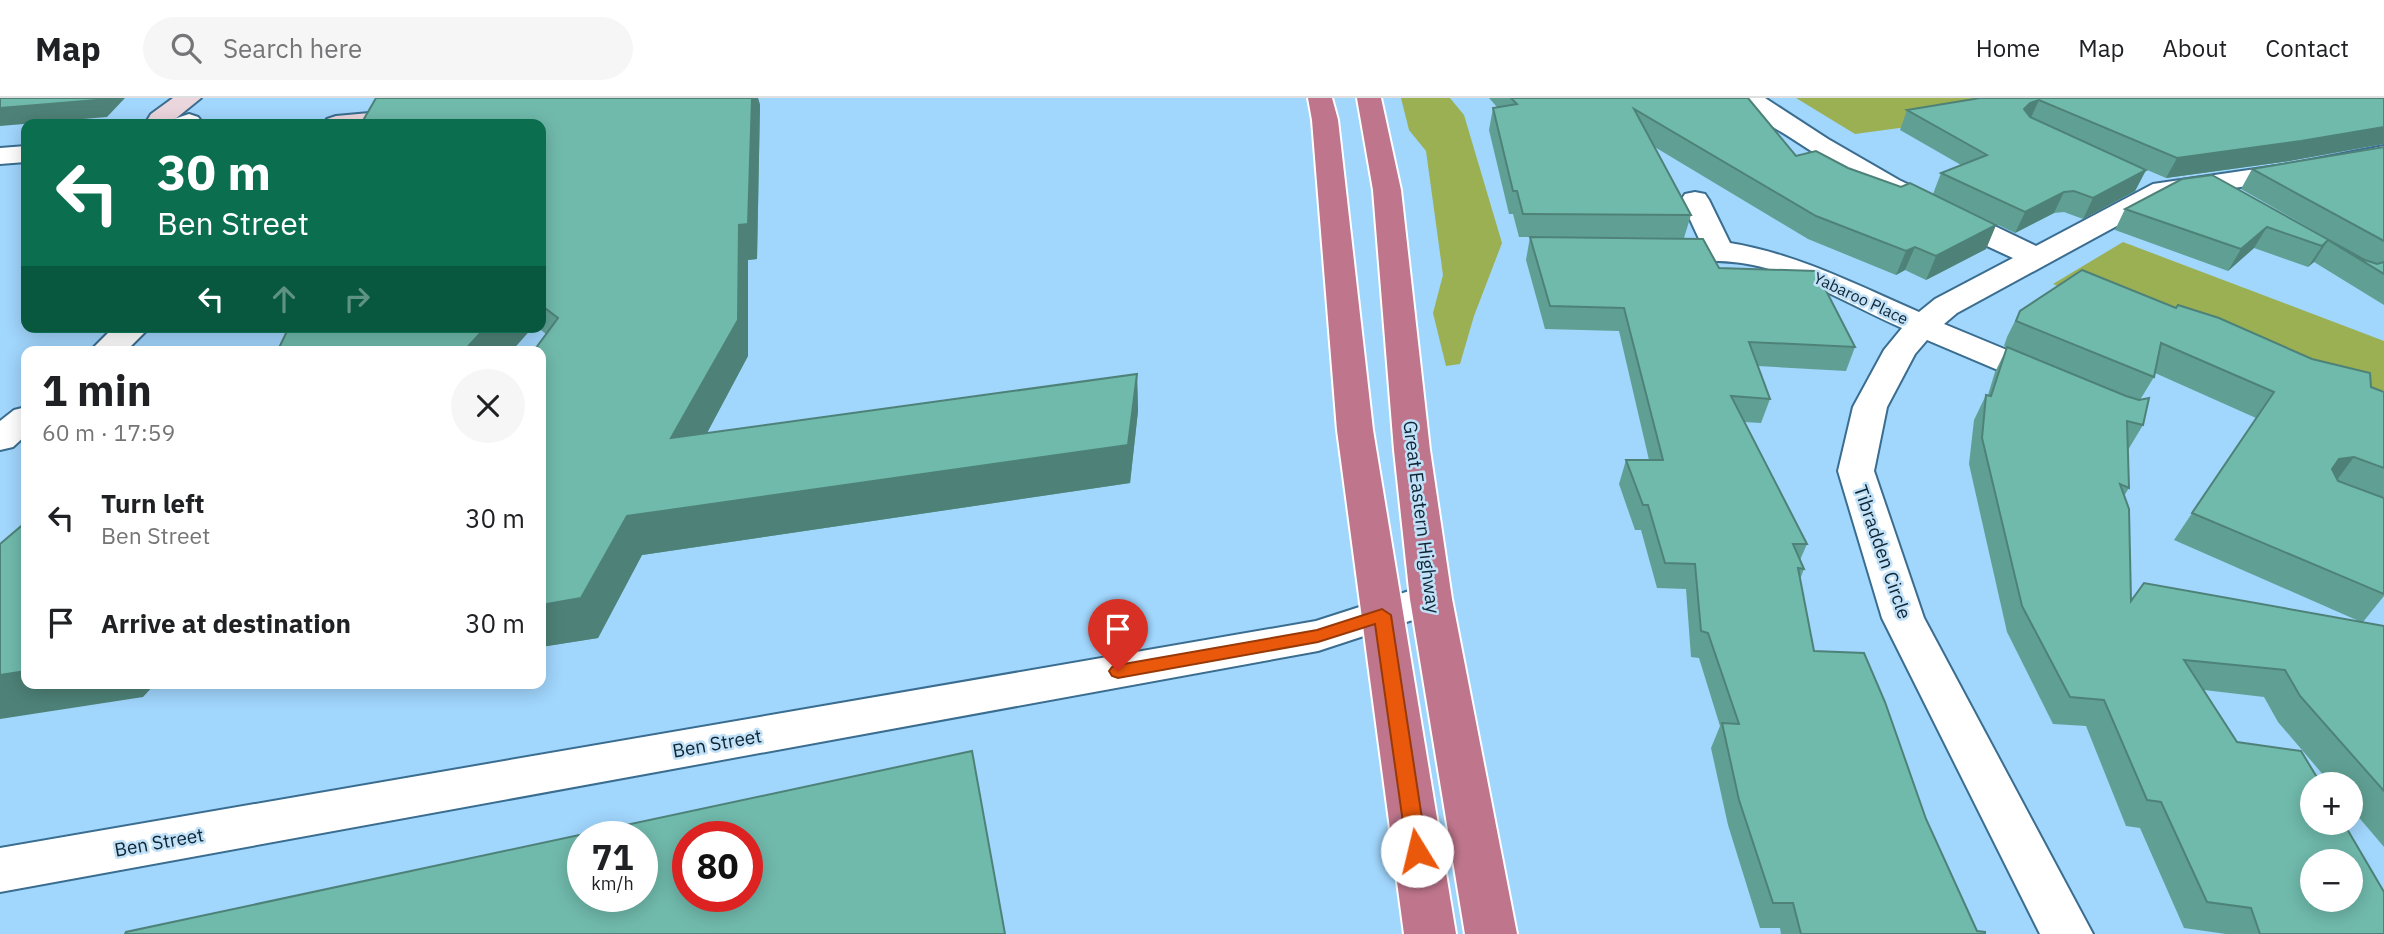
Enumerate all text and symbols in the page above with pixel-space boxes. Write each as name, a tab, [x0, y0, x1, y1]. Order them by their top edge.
search box	[143, 17, 633, 80]
text: Map	[35, 27, 101, 70]
icon: search	[167, 29, 205, 67]
text: Search here	[223, 31, 362, 65]
text: Home	[1976, 32, 2040, 64]
text: Map	[2078, 32, 2124, 64]
text: About	[2162, 32, 2227, 64]
text: Contact	[2265, 32, 2349, 64]
text: 30 m	[157, 140, 271, 203]
icon: left	[42, 147, 133, 238]
text: Ben Street	[157, 202, 309, 244]
street label: Yabaroo Place	[1811, 267, 1912, 329]
icon: left	[192, 280, 230, 318]
icon: ahead	[265, 280, 303, 318]
icon: right	[338, 280, 376, 318]
text: 1 min	[42, 363, 152, 418]
button: close	[451, 369, 525, 443]
text: 60 m · 17:59	[42, 417, 175, 447]
street label: Great Eastern Highway	[1398, 419, 1446, 615]
street label: Tibradden Circle	[1849, 482, 1917, 622]
text: Turn left	[101, 486, 204, 520]
icon: left	[42, 499, 80, 537]
text: 30 m	[465, 501, 525, 535]
text: Ben Street	[101, 520, 210, 550]
pin	[1088, 599, 1148, 671]
icon: arrive	[42, 604, 80, 642]
text: Arrive at destination	[101, 606, 351, 640]
text: 30 m	[465, 606, 525, 640]
icon: arrive	[1099, 610, 1137, 648]
street label: Ben Street	[670, 723, 764, 763]
map controls	[2300, 772, 2363, 912]
button: +	[2300, 772, 2363, 835]
position arrow	[1380, 814, 1454, 888]
speed limit sign: 80	[672, 821, 763, 912]
street label: Ben Street	[112, 822, 206, 862]
text: 71	[591, 834, 634, 880]
button: −	[2300, 849, 2363, 912]
text: km/h	[591, 872, 634, 895]

